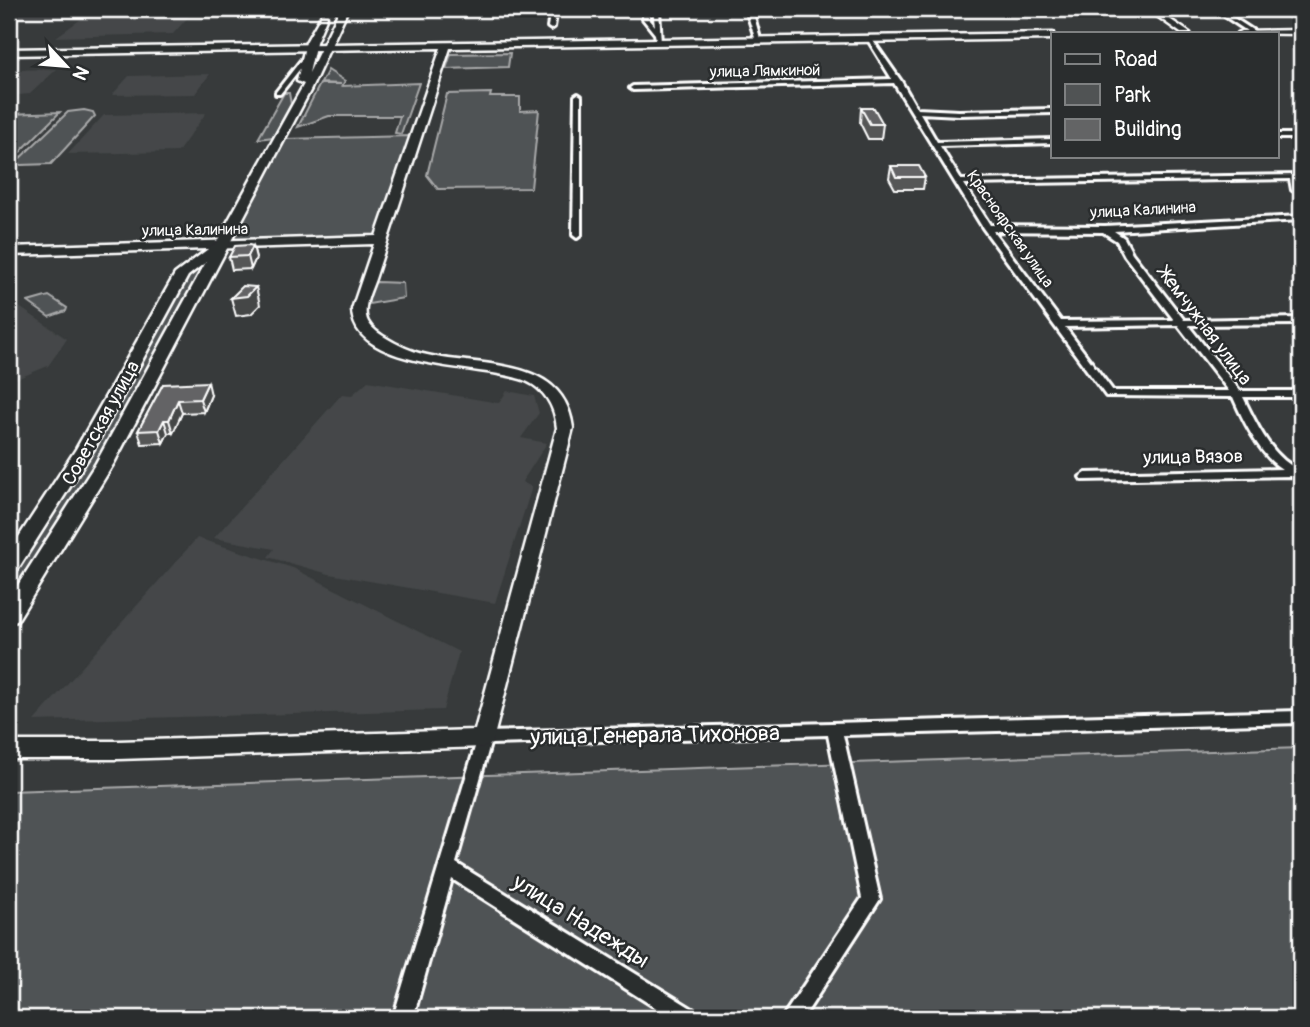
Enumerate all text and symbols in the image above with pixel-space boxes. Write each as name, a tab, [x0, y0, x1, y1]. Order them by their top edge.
north arrow	[32, 32, 102, 102]
legend	[1051, 32, 1278, 158]
text: Road	[1114, 46, 1158, 73]
street label: улица Лямкиной	[709, 60, 820, 82]
text: N	[67, 62, 94, 84]
text: Park	[1114, 82, 1151, 109]
text: Building	[1114, 116, 1181, 143]
street label: Красноярская улица	[962, 166, 1058, 292]
street label: улица Калинина	[1089, 197, 1196, 223]
street label: улица Калинина	[141, 219, 248, 241]
street label: Жемчужная улица	[1151, 260, 1257, 390]
street label: Советская улица	[57, 356, 145, 490]
street label: улица Вязов	[1142, 444, 1243, 470]
street label: улица Генерала Тихонова	[529, 718, 780, 752]
street label: улица Надежды	[506, 867, 655, 975]

